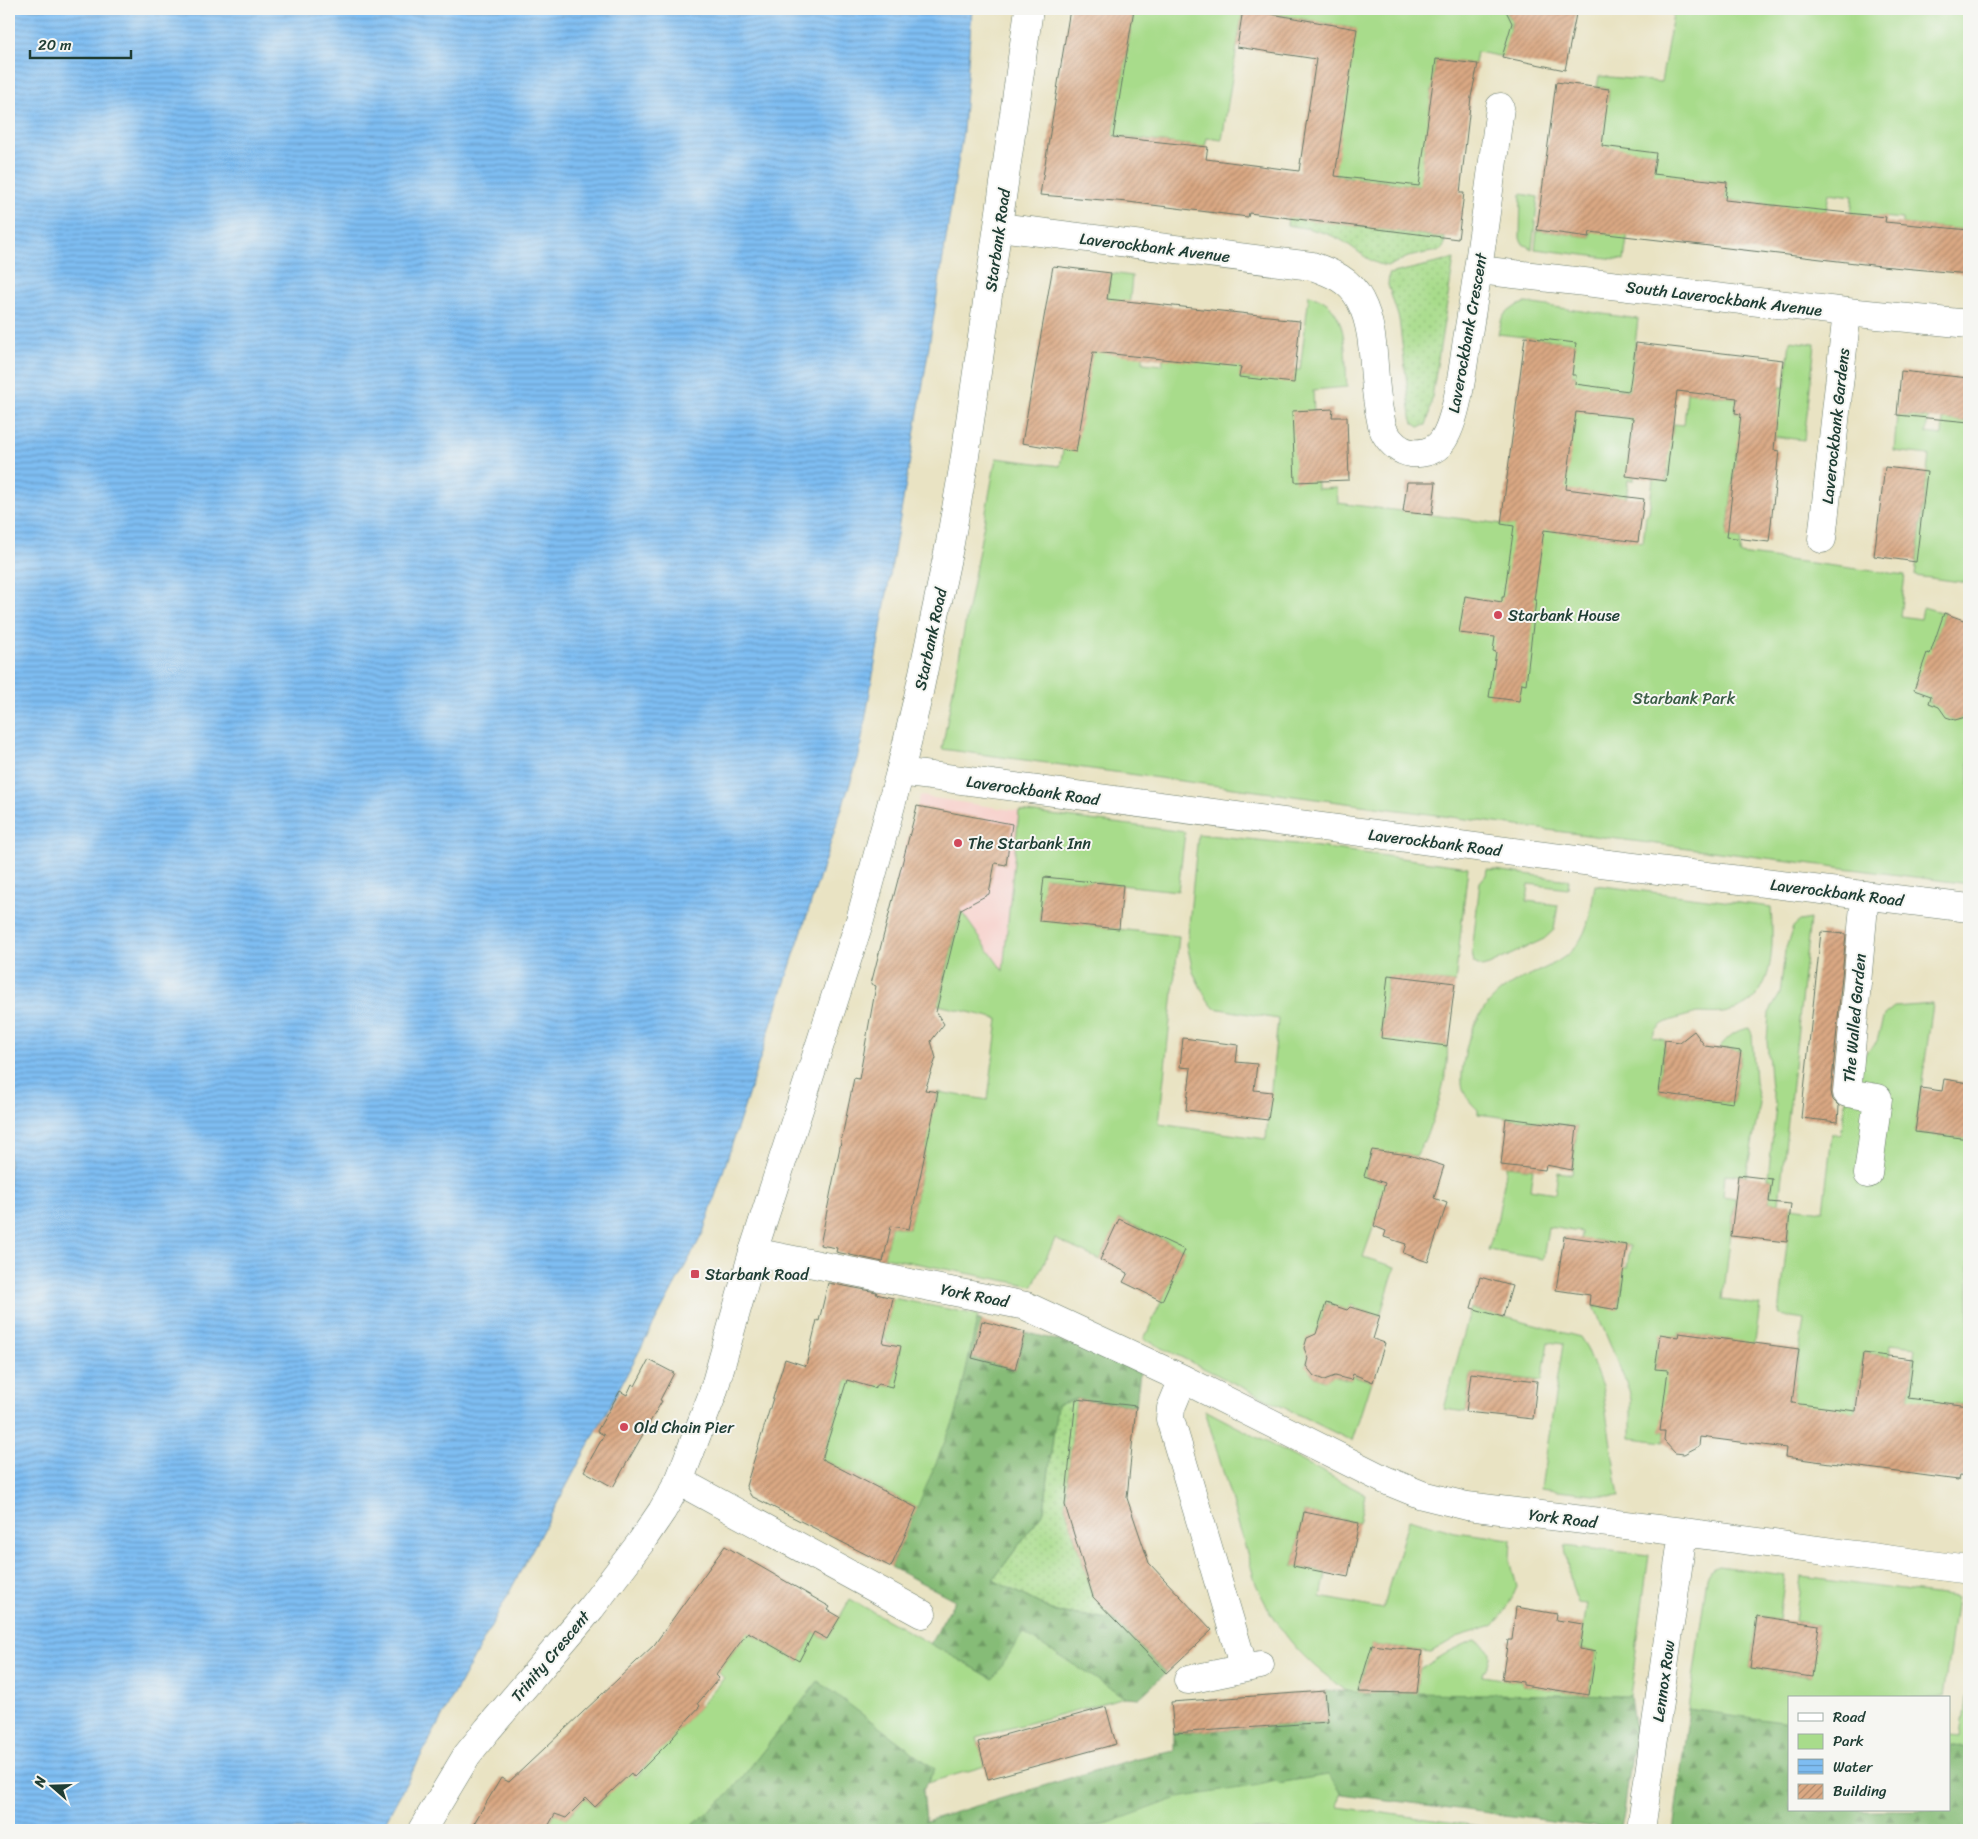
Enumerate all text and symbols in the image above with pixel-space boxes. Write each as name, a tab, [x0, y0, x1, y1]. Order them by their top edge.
scale bar	[30, 28, 131, 60]
text: 20 m	[38, 32, 72, 58]
street label: Starbank Road	[976, 185, 1019, 293]
street label: Laverockbank Avenue	[1078, 224, 1232, 271]
street label: Laverockbank Crescent	[1439, 250, 1496, 415]
street label: South Laverockbank Avenue	[1624, 272, 1824, 325]
street label: Laverockbank Gardens	[1813, 346, 1858, 505]
street label: Starbank Road	[906, 584, 956, 693]
place label: Starbank House	[1508, 601, 1620, 630]
marker: Starbank House	[1492, 609, 1504, 621]
park label: Starbank Park	[1633, 684, 1736, 713]
street label: Laverockbank Road	[964, 767, 1103, 814]
street label: Laverockbank Road	[1367, 820, 1505, 865]
place label: The Starbank Inn	[968, 829, 1091, 858]
marker: The Starbank Inn	[952, 837, 964, 849]
street label: Laverockbank Road	[1769, 870, 1907, 915]
street label: The Walled Garden	[1834, 952, 1875, 1084]
place label: Starbank Road	[705, 1260, 810, 1289]
marker: Starbank Road	[689, 1268, 701, 1280]
street label: York Road	[938, 1275, 1013, 1317]
place label: Old Chain Pier	[634, 1413, 735, 1442]
marker: Old Chain Pier	[618, 1421, 630, 1433]
street label: York Road	[1527, 1500, 1600, 1537]
street label: Trinity Crescent	[503, 1603, 598, 1709]
street label: Lennox Row	[1643, 1638, 1684, 1724]
legend	[1788, 1696, 1950, 1812]
text: Road	[1833, 1704, 1866, 1730]
text: Park	[1833, 1728, 1864, 1754]
text: Water	[1833, 1754, 1873, 1780]
north arrow	[28, 1762, 78, 1812]
text: N	[27, 1773, 54, 1791]
text: Building	[1833, 1778, 1887, 1804]

